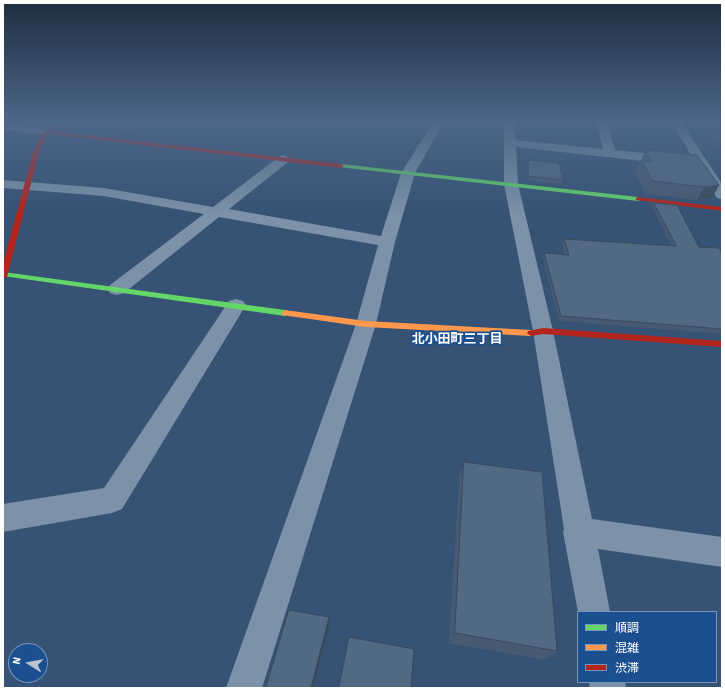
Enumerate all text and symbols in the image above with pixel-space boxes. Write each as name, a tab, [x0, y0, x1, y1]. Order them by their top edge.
district label: 北小田町三丁目	[412, 332, 502, 348]
legend	[577, 611, 717, 683]
text: 順調	[615, 620, 639, 637]
text: 混雑	[615, 640, 639, 657]
north arrow	[8, 643, 48, 683]
text: N	[9, 656, 25, 666]
text: 渋滞	[615, 660, 639, 677]

